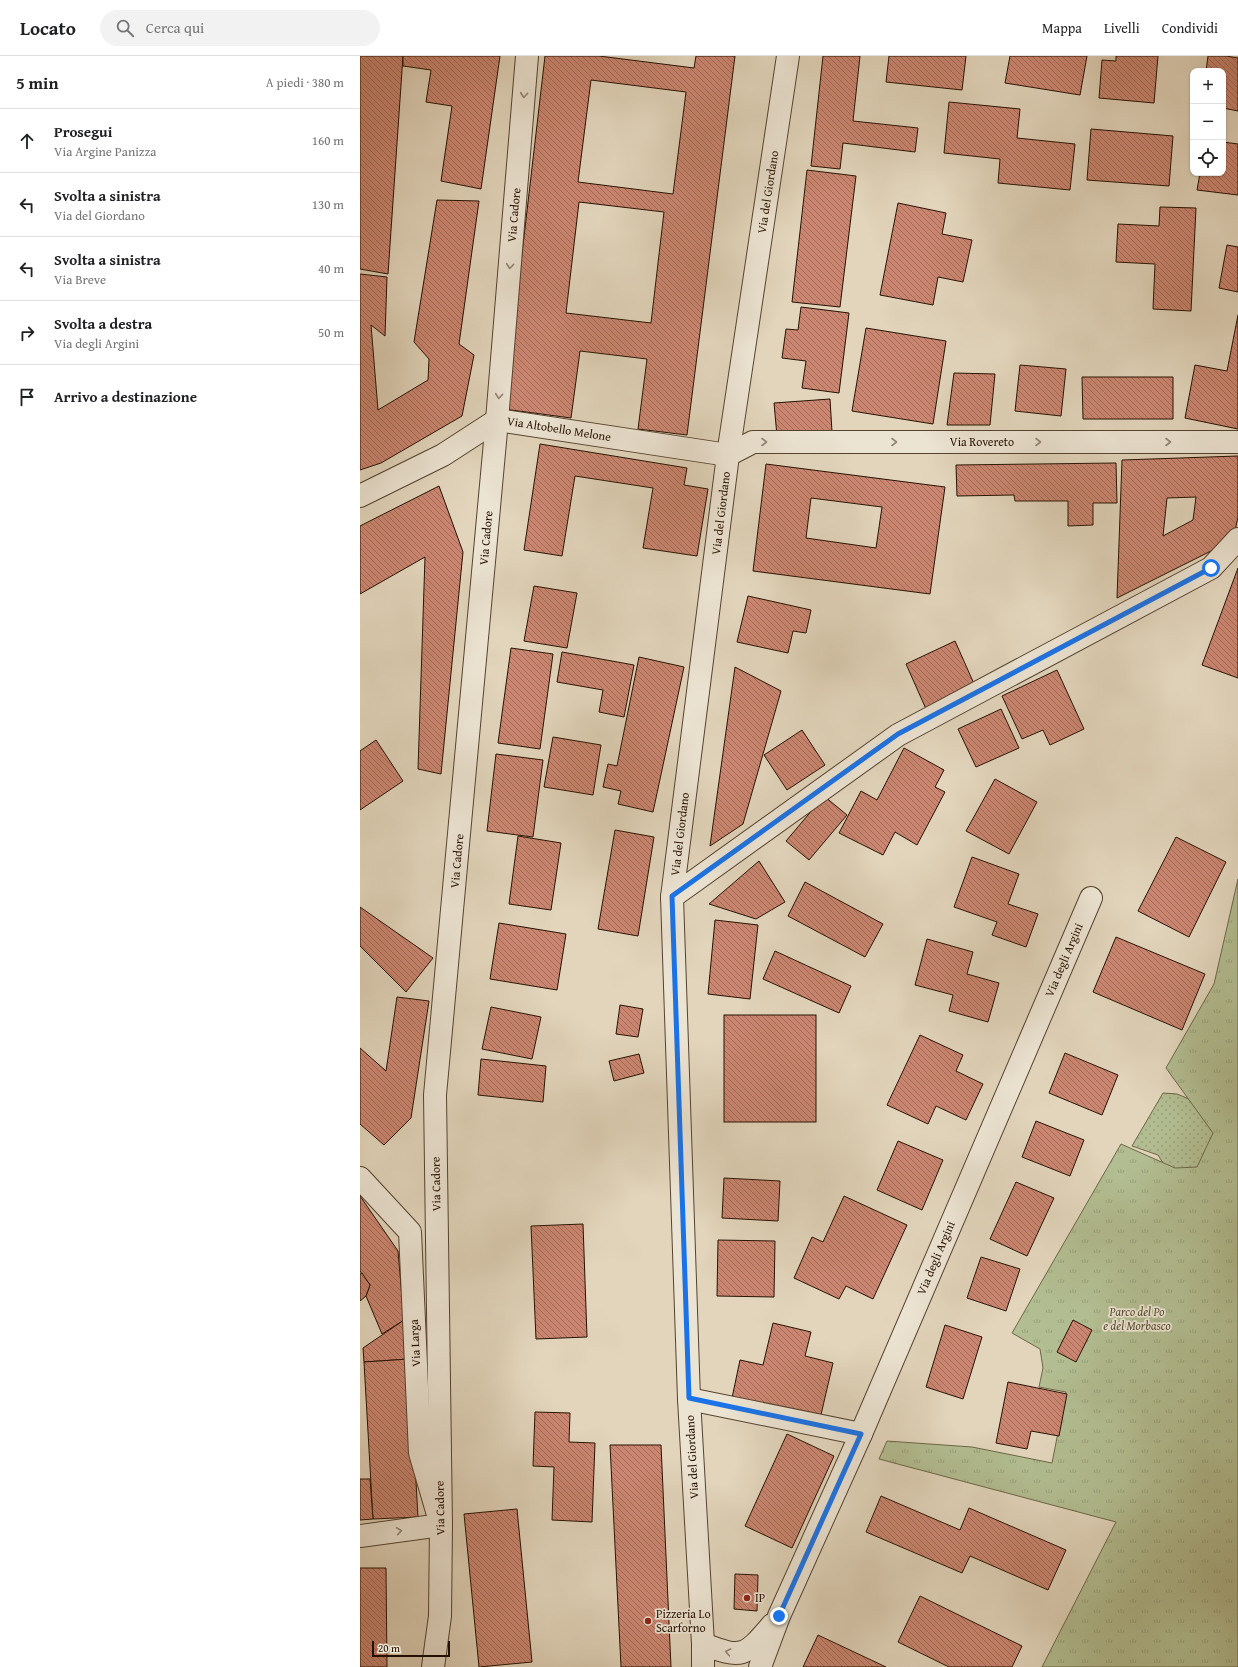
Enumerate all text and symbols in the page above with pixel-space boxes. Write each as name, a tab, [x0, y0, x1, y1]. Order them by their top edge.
search box	[100, 10, 380, 46]
text: Locato	[20, 14, 76, 42]
icon: search	[114, 17, 136, 39]
text: Cerca qui	[146, 17, 204, 38]
text: Mappa	[1042, 18, 1082, 38]
text: Livelli	[1104, 18, 1140, 38]
text: Condividi	[1162, 18, 1218, 38]
map controls	[1190, 68, 1226, 176]
button: +	[1190, 68, 1226, 104]
text: 5 min	[16, 70, 58, 95]
text: A piedi · 380 m	[266, 73, 344, 92]
one-way arrow	[519, 92, 528, 98]
button: −	[1190, 104, 1226, 140]
text: Prosegui	[54, 121, 112, 142]
icon: ahead	[16, 130, 38, 152]
text: 160 m	[312, 131, 344, 150]
button: locate	[1190, 140, 1226, 176]
text: Via Argine Panizza	[54, 142, 156, 161]
street label: Via del Giordano	[753, 149, 782, 235]
text: Svolta a sinistra	[54, 185, 161, 206]
street label: Via Cadore	[503, 187, 524, 243]
icon: left	[16, 194, 38, 216]
text: 130 m	[312, 195, 344, 214]
text: Via del Giordano	[54, 206, 145, 225]
text: Svolta a sinistra	[54, 249, 161, 270]
icon: left	[16, 258, 38, 280]
text: 40 m	[318, 259, 344, 278]
one-way arrow	[505, 263, 514, 269]
text: Via Breve	[54, 270, 106, 289]
text: Svolta a destra	[54, 313, 152, 334]
icon: right	[16, 322, 38, 344]
text: 50 m	[318, 323, 344, 342]
text: Via degli Argini	[54, 334, 139, 353]
icon: arrive	[16, 386, 38, 408]
text: Arrivo a destinazione	[54, 386, 197, 407]
one-way arrow	[495, 393, 504, 399]
street label: Via Altobello Melone	[506, 412, 613, 445]
street label: Via Rovereto	[950, 433, 1014, 450]
one-way arrow	[761, 438, 767, 446]
one-way arrow	[891, 438, 897, 446]
one-way arrow	[1035, 438, 1041, 446]
one-way arrow	[1165, 438, 1171, 446]
street label: Via del Giordano	[707, 470, 734, 556]
street label: Via Cadore	[475, 510, 496, 566]
route start	[1202, 559, 1220, 577]
street label: Via del Giordano	[666, 791, 693, 877]
street label: Via Cadore	[446, 833, 467, 889]
street label: Via degli Argini	[1040, 920, 1087, 999]
street label: Via Cadore	[427, 1156, 444, 1211]
street label: Via degli Argini	[912, 1218, 959, 1297]
park label: Parco del Po e del Morbasco	[1103, 1303, 1171, 1334]
street label: Via Larga	[405, 1318, 424, 1367]
street label: Via del Giordano	[681, 1415, 702, 1499]
street label: Via Cadore	[431, 1480, 448, 1535]
one-way arrow	[396, 1527, 402, 1536]
place label: IP	[755, 1589, 765, 1606]
marker: IP	[742, 1593, 752, 1603]
place label: Pizzeria Lo Scarforno	[656, 1605, 711, 1636]
route end	[770, 1607, 788, 1625]
marker: Pizzeria Lo Scarforno	[643, 1616, 653, 1626]
scale bar	[372, 1639, 450, 1658]
text: 20 m	[378, 1640, 400, 1656]
one-way arrow	[725, 1649, 731, 1657]

